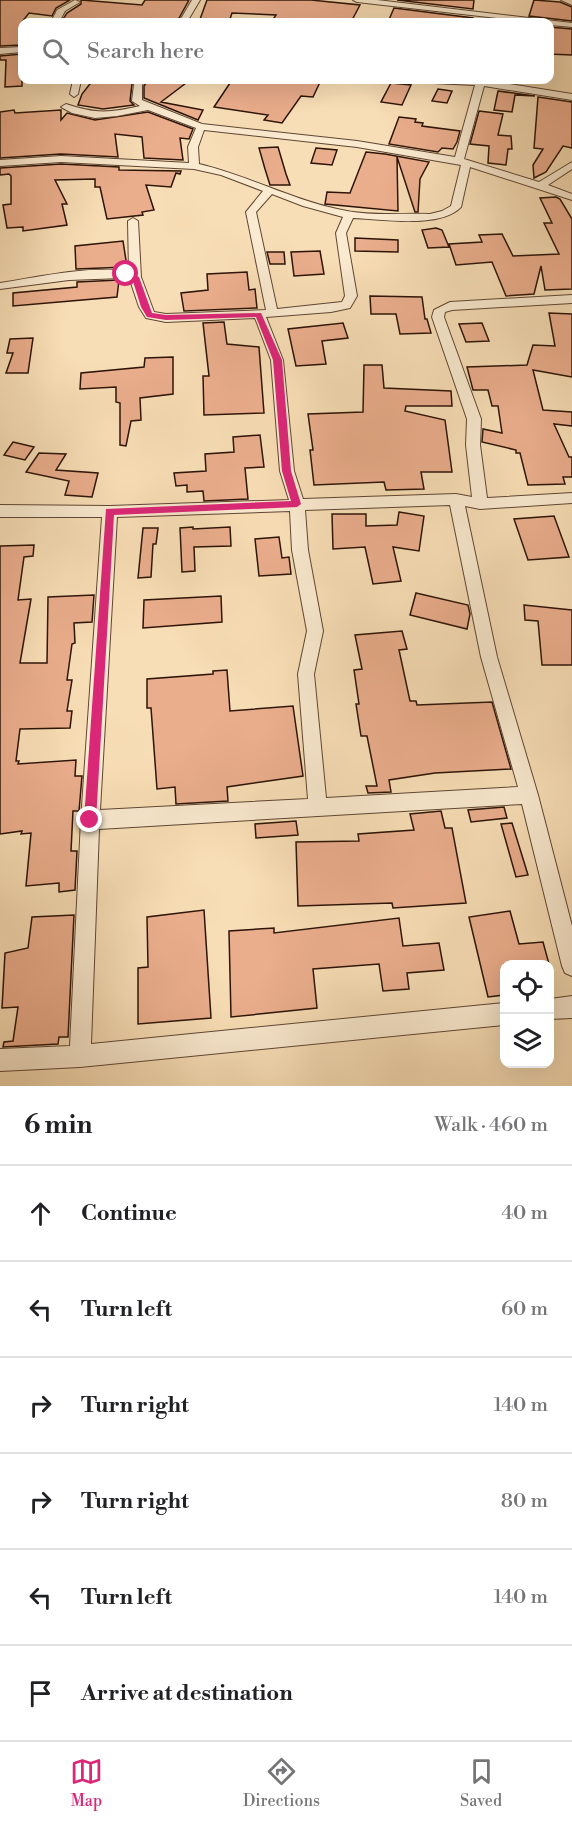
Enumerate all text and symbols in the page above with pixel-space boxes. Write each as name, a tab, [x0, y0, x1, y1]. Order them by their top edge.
search box	[18, 18, 554, 84]
icon: search	[39, 35, 72, 68]
text: Search here	[87, 38, 204, 65]
route start	[112, 260, 138, 286]
route end	[76, 806, 102, 832]
map controls	[500, 960, 554, 1068]
button: locate	[500, 960, 554, 1014]
button: layers	[500, 1014, 554, 1068]
text: 6 min	[24, 1109, 92, 1141]
text: Walk · 460 m	[434, 1113, 548, 1138]
icon: ahead	[24, 1197, 57, 1230]
text: Continue	[81, 1200, 177, 1227]
text: 40 m	[501, 1201, 548, 1226]
icon: left	[24, 1293, 57, 1326]
text: Turn left	[81, 1296, 172, 1323]
text: 60 m	[501, 1297, 548, 1322]
icon: right	[24, 1389, 57, 1422]
text: Turn right	[81, 1392, 189, 1419]
text: 140 m	[493, 1393, 548, 1418]
icon: right	[24, 1485, 57, 1518]
text: Turn right	[81, 1488, 189, 1515]
text: 80 m	[501, 1489, 548, 1514]
icon: left	[24, 1581, 57, 1614]
text: Turn left	[81, 1584, 172, 1611]
text: 140 m	[493, 1585, 548, 1610]
icon: arrive	[24, 1677, 57, 1710]
text: Arrive at destination	[81, 1680, 293, 1707]
tab: Map	[70, 1755, 103, 1811]
tab: Directions	[243, 1755, 320, 1811]
tab: Saved	[460, 1755, 502, 1811]

